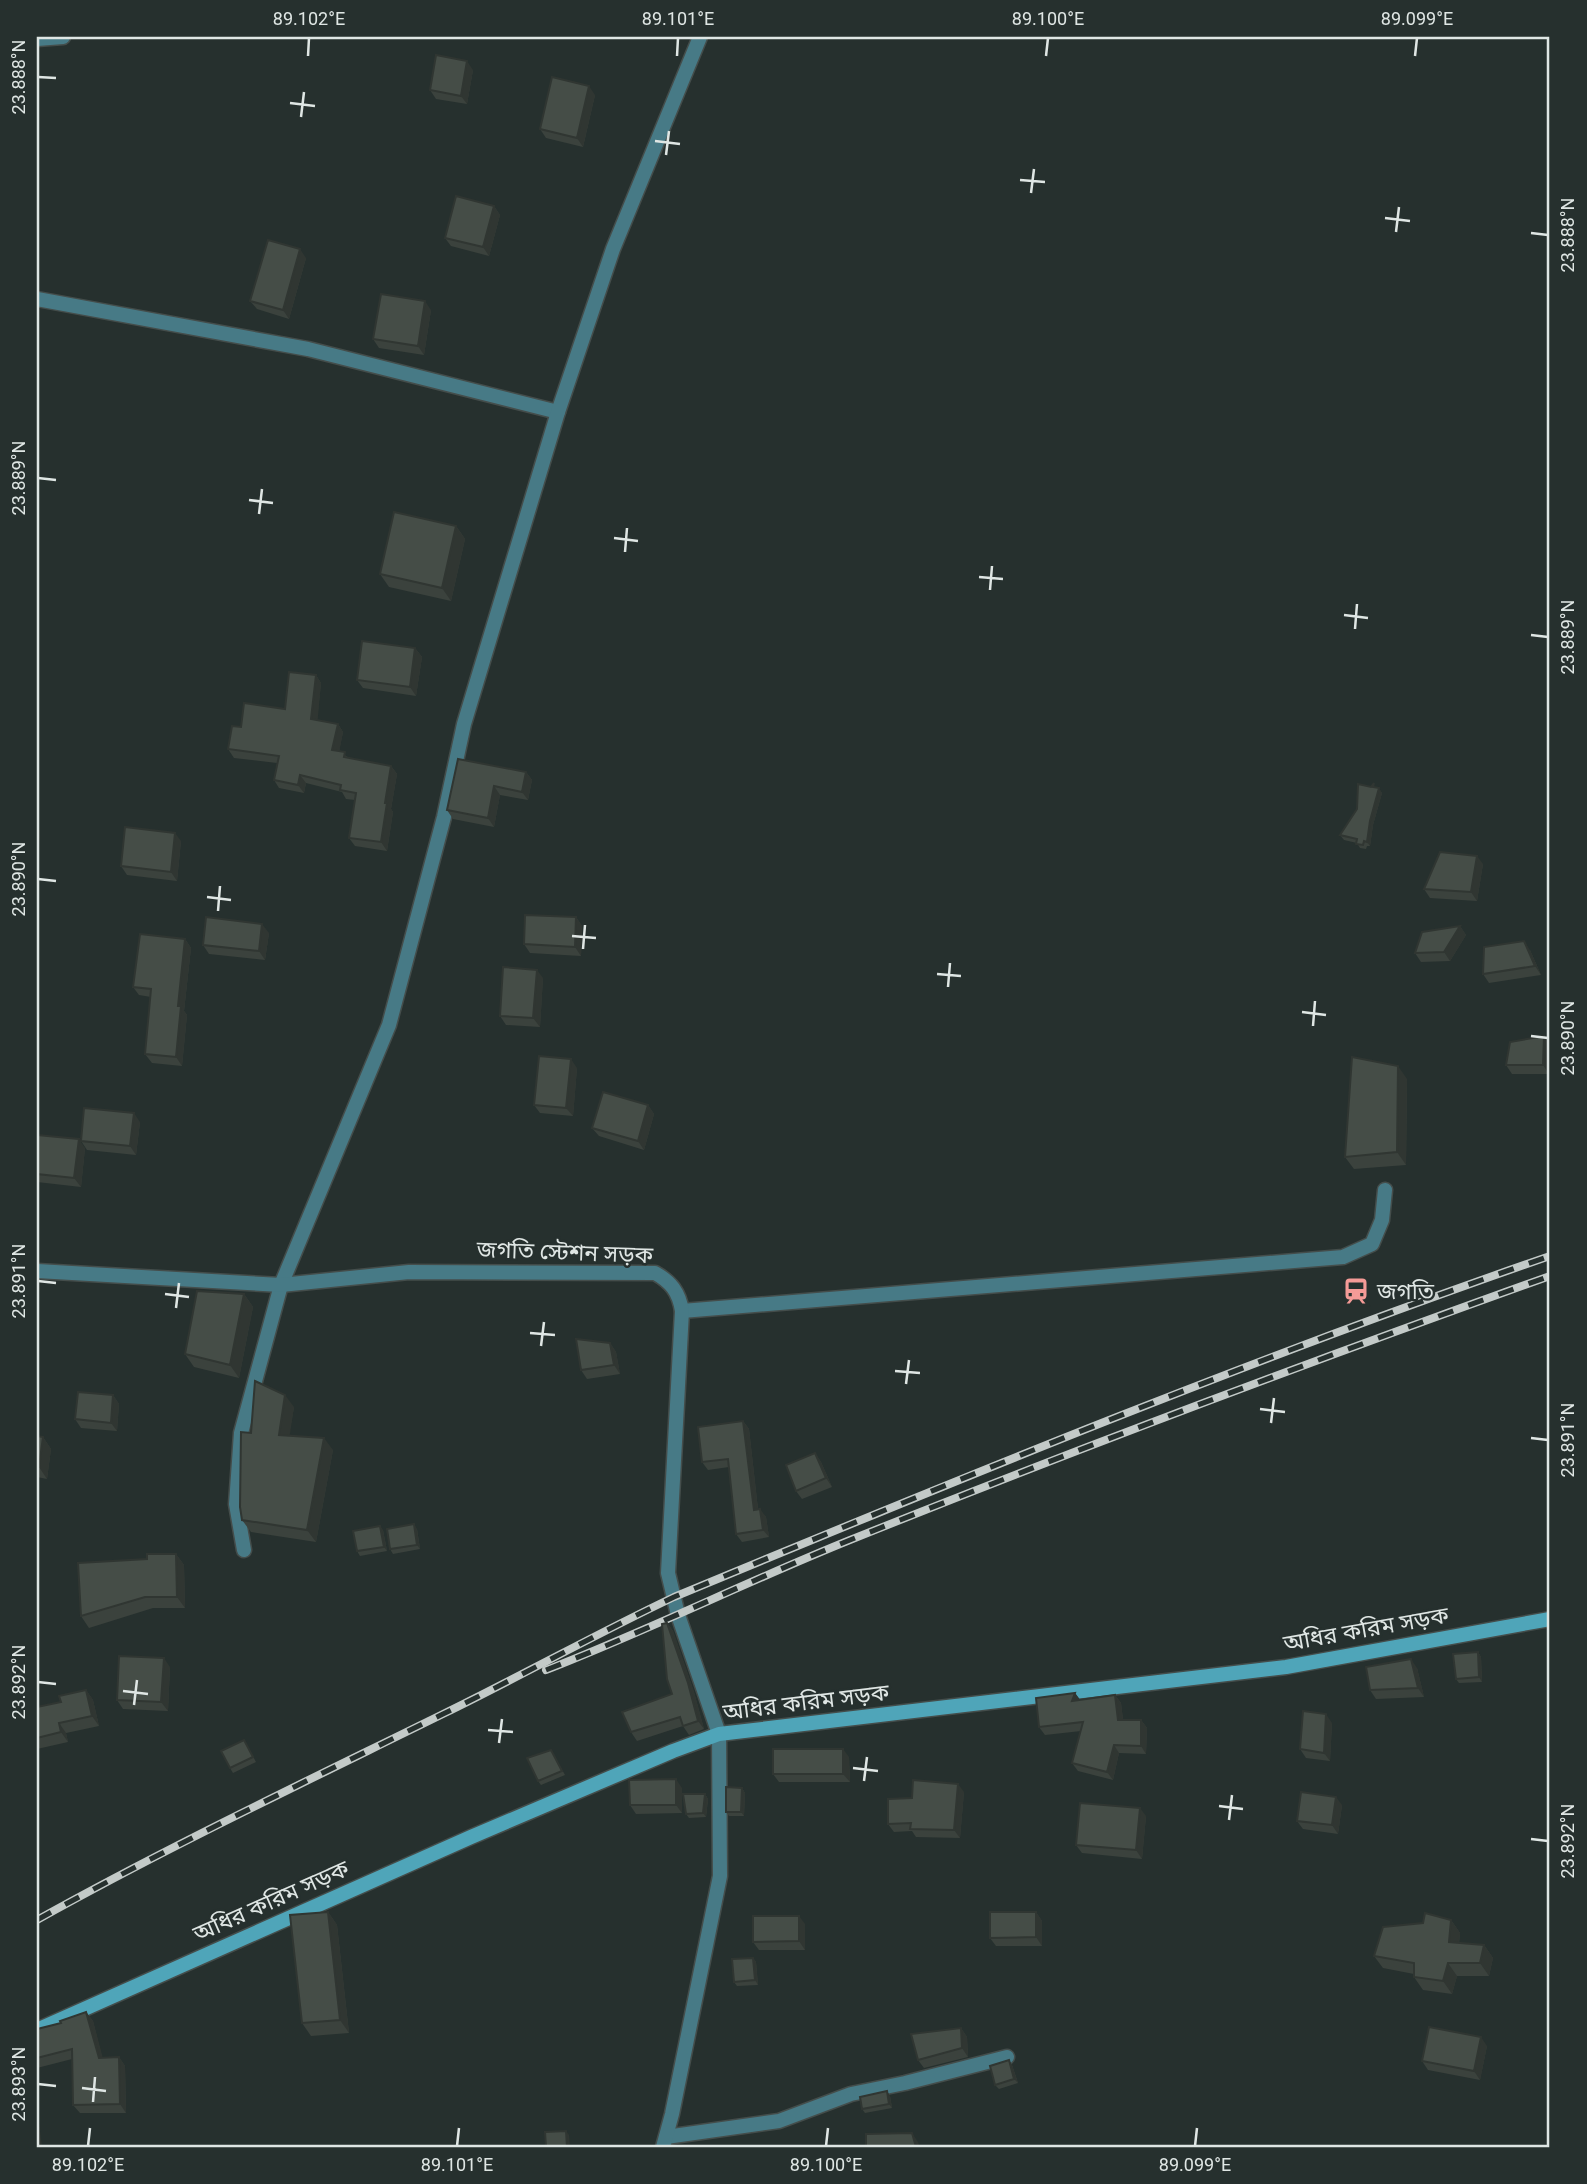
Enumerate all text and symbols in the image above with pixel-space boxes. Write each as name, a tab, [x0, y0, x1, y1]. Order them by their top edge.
text: 89.102°E	[273, 8, 345, 29]
text: 89.101°E	[642, 8, 714, 29]
text: 89.100°E	[1012, 8, 1084, 29]
text: 89.099°E	[1381, 8, 1453, 29]
text: 23.888°N	[8, 40, 29, 114]
text: 23.888°N	[1557, 198, 1578, 272]
text: 23.889°N	[8, 441, 29, 515]
text: 23.889°N	[1557, 600, 1578, 674]
text: 23.890°N	[8, 842, 29, 916]
text: 23.890°N	[1557, 1001, 1578, 1075]
street label: জগতি স্টেশন সড়ক	[475, 1236, 654, 1269]
text: 23.891°N	[8, 1244, 29, 1318]
station icon: জগতি	[1341, 1276, 1371, 1306]
place label: জগতি	[1376, 1278, 1435, 1305]
text: 23.891°N	[1557, 1403, 1578, 1477]
street label: অধির করিম সড়ক	[1280, 1602, 1451, 1657]
text: 23.892°N	[8, 1645, 29, 1719]
street label: অধির করিম সড়ক	[720, 1679, 891, 1726]
text: 23.892°N	[1557, 1804, 1578, 1878]
street label: অধির করিম সড়ক	[188, 1855, 353, 1948]
text: 23.893°N	[8, 2047, 29, 2121]
text: 89.102°E	[52, 2154, 124, 2175]
text: 89.101°E	[421, 2154, 493, 2175]
text: 89.100°E	[790, 2154, 862, 2175]
text: 89.099°E	[1159, 2154, 1231, 2175]

